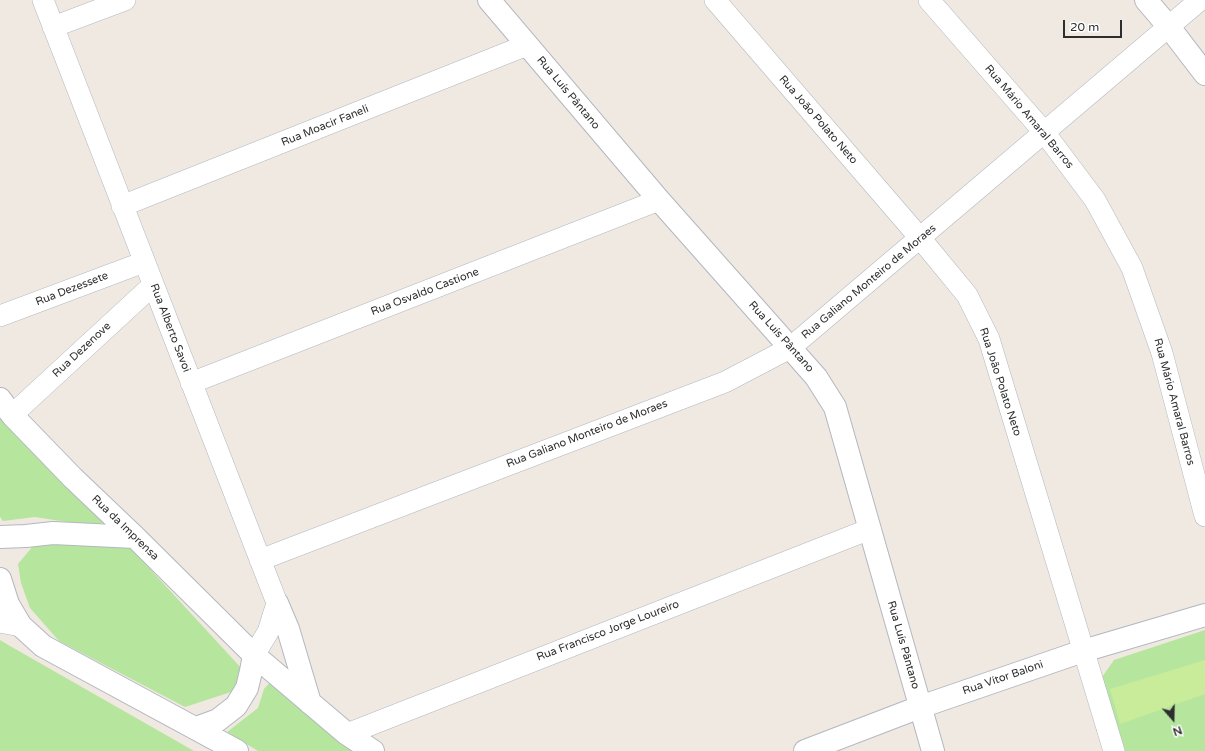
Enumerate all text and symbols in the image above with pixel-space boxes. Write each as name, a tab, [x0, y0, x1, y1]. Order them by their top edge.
scale bar	[1065, 12, 1124, 38]
text: 20 m	[1070, 20, 1099, 34]
street label: Rua Luís Pântano	[534, 54, 602, 132]
street label: Rua Mário Amaral Barros	[982, 62, 1076, 172]
street label: Rua João Polato Neto	[776, 73, 860, 167]
street label: Rua Moacir Faneli	[279, 102, 371, 150]
street label: Rua Galiano Monteiro de Moraes	[799, 222, 939, 342]
street label: Rua Osvaldo Castione	[369, 265, 481, 319]
street label: Rua Dezessete	[34, 269, 110, 309]
street label: Rua Alberto Savoi	[147, 282, 193, 374]
street label: Rua Luís Pântano	[746, 299, 816, 375]
street label: Rua Dezenove	[50, 320, 114, 380]
street label: Rua João Polato Neto	[976, 326, 1024, 438]
street label: Rua Mário Amaral Barros	[1151, 337, 1197, 467]
street label: Rua Galiano Monteiro de Moraes	[505, 397, 669, 471]
street label: Rua da Imprensa	[89, 493, 161, 563]
street label: Rua Francisco Jorge Loureiro	[535, 598, 681, 664]
street label: Rua Luís Pântano	[884, 599, 922, 691]
street label: Rua Vítor Baloni	[961, 658, 1045, 698]
north arrow	[1153, 699, 1193, 739]
text: N	[1171, 723, 1184, 738]

